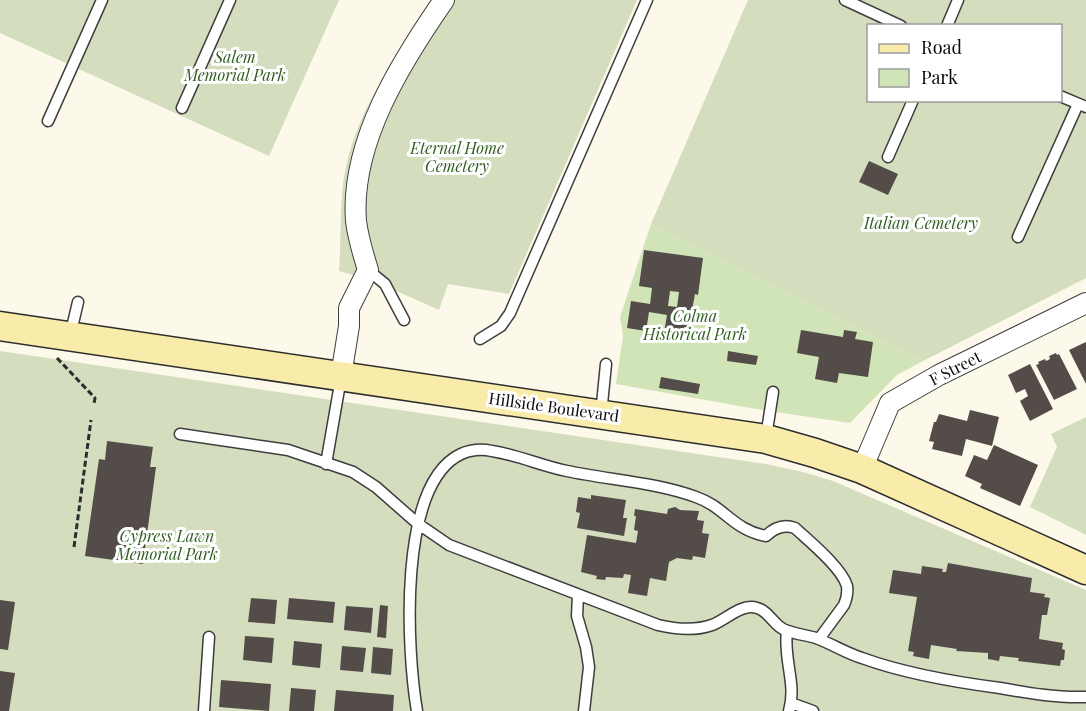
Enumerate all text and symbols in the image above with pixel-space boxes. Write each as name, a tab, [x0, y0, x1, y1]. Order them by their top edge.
legend	[867, 24, 1062, 102]
text: Road	[921, 35, 962, 59]
park label: Salem Memorial Park	[183, 46, 286, 85]
text: Park	[921, 65, 958, 89]
park label: Eternal Home Cemetery	[409, 137, 504, 176]
park label: Italian Cemetery	[863, 212, 978, 233]
park label: Colma Historical Park	[642, 305, 747, 344]
street label: F Street	[925, 345, 985, 390]
street label: Hillside Boulevard	[488, 387, 621, 426]
park label: Cypress Lawn Memorial Park	[115, 525, 218, 564]

